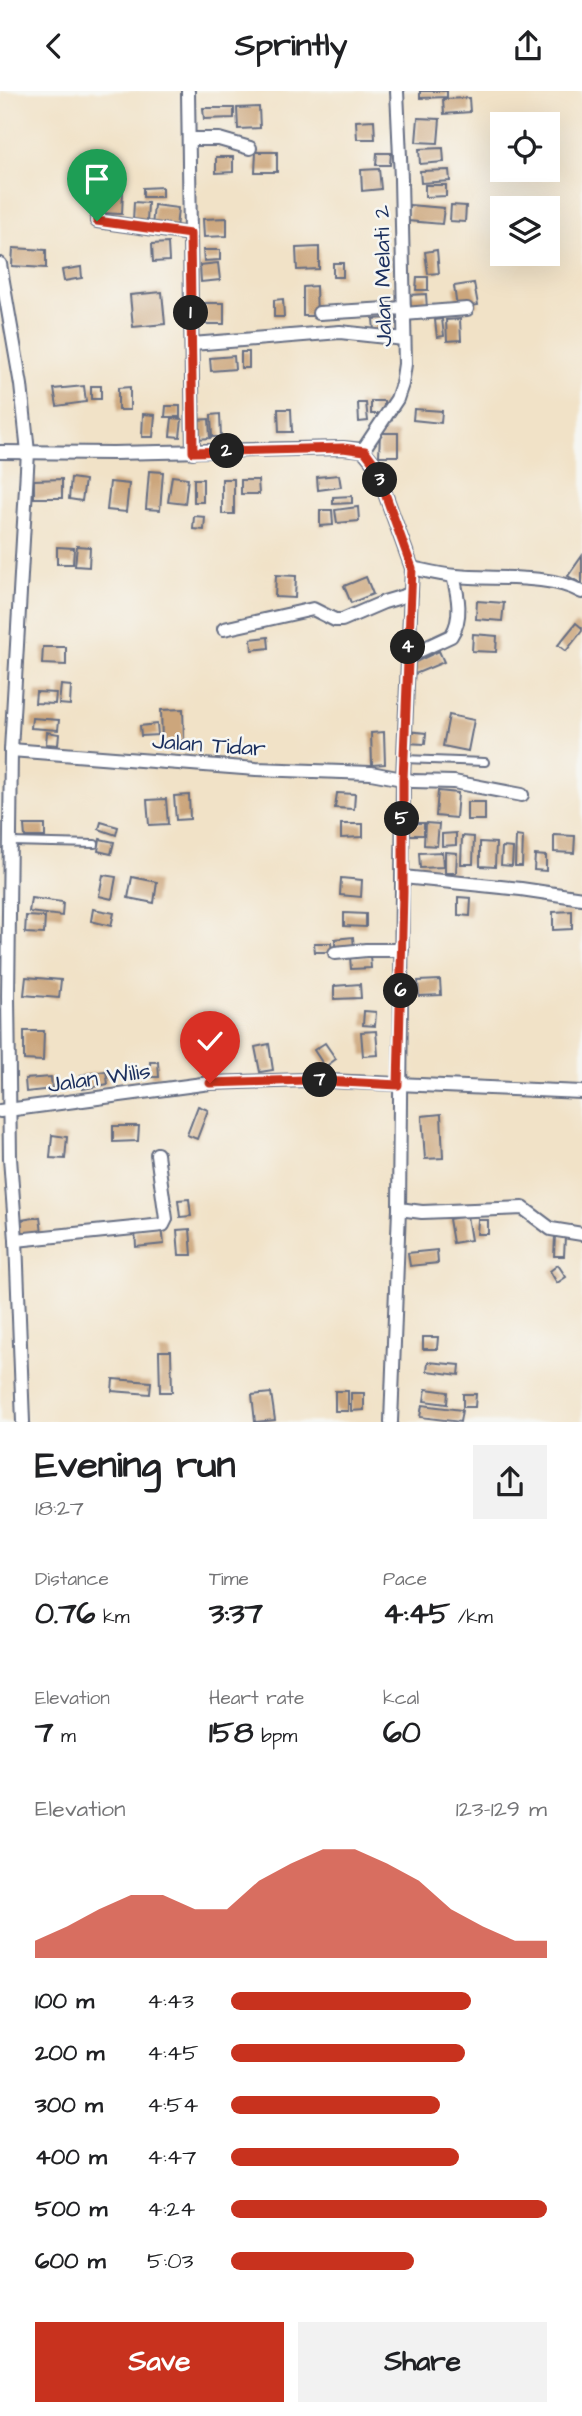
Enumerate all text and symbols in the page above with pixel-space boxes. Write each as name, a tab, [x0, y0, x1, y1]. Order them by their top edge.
text: Sprintly	[235, 23, 347, 68]
icon: back	[35, 27, 73, 65]
icon: share	[509, 27, 547, 65]
map controls	[490, 112, 560, 266]
button: locate	[490, 112, 560, 182]
pin	[67, 149, 127, 221]
icon: arrive	[78, 160, 116, 198]
button: layers	[490, 196, 560, 266]
street label: Jalan Melati 2	[366, 205, 400, 347]
pin: 1	[174, 295, 208, 331]
text: 1	[189, 299, 192, 326]
pin: 2	[210, 433, 244, 469]
text: 2	[221, 437, 232, 464]
pin: 3	[362, 463, 398, 497]
text: 3	[375, 466, 384, 493]
pin: 4	[390, 629, 426, 665]
text: 4	[401, 633, 414, 660]
street label: Jalan Tidar	[151, 725, 267, 765]
pin: 5	[384, 801, 420, 837]
text: 5	[395, 805, 408, 832]
pin: 6	[384, 974, 418, 1009]
text: 6	[395, 977, 406, 1004]
pin	[180, 1011, 240, 1083]
icon: check	[191, 1022, 229, 1060]
street label: Jalan Wilis	[46, 1055, 153, 1101]
pin: 7	[302, 1063, 338, 1097]
text: 7	[314, 1066, 325, 1093]
text: Evening run	[35, 1440, 236, 1492]
button: share	[473, 1445, 547, 1519]
text: 18:27	[35, 1492, 84, 1524]
text: Distance	[35, 1566, 109, 1593]
text: Time	[209, 1566, 249, 1593]
text: Pace	[383, 1566, 427, 1593]
text: 0.76	[35, 1593, 95, 1635]
text: 3:37	[209, 1593, 263, 1635]
text: 4:45	[383, 1593, 450, 1635]
text: km	[95, 1604, 130, 1631]
text: /km	[450, 1604, 493, 1631]
text: Elevation	[35, 1685, 110, 1712]
text: Heart rate	[209, 1685, 304, 1712]
text: kcal	[383, 1685, 419, 1712]
text: 7	[35, 1712, 53, 1754]
text: 158	[209, 1712, 254, 1754]
text: 60	[383, 1712, 421, 1754]
text: m	[53, 1723, 76, 1750]
text: bpm	[254, 1723, 297, 1750]
text: Elevation	[35, 1793, 126, 1825]
text: 123–129 m	[456, 1793, 547, 1825]
text: 100 m	[35, 1985, 94, 2017]
text: 4:43	[147, 1985, 194, 2017]
text: 200 m	[35, 2037, 104, 2069]
text: 4:45	[147, 2037, 198, 2069]
text: 300 m	[35, 2089, 103, 2121]
text: 4:54	[147, 2089, 198, 2121]
text: 400 m	[35, 2141, 107, 2173]
text: 4:47	[147, 2141, 196, 2173]
text: 500 m	[35, 2193, 107, 2225]
text: 4:24	[147, 2193, 195, 2225]
text: 600 m	[35, 2245, 106, 2277]
text: 5:03	[147, 2245, 193, 2277]
button: Save	[35, 2322, 284, 2402]
button: Share	[298, 2322, 547, 2402]

